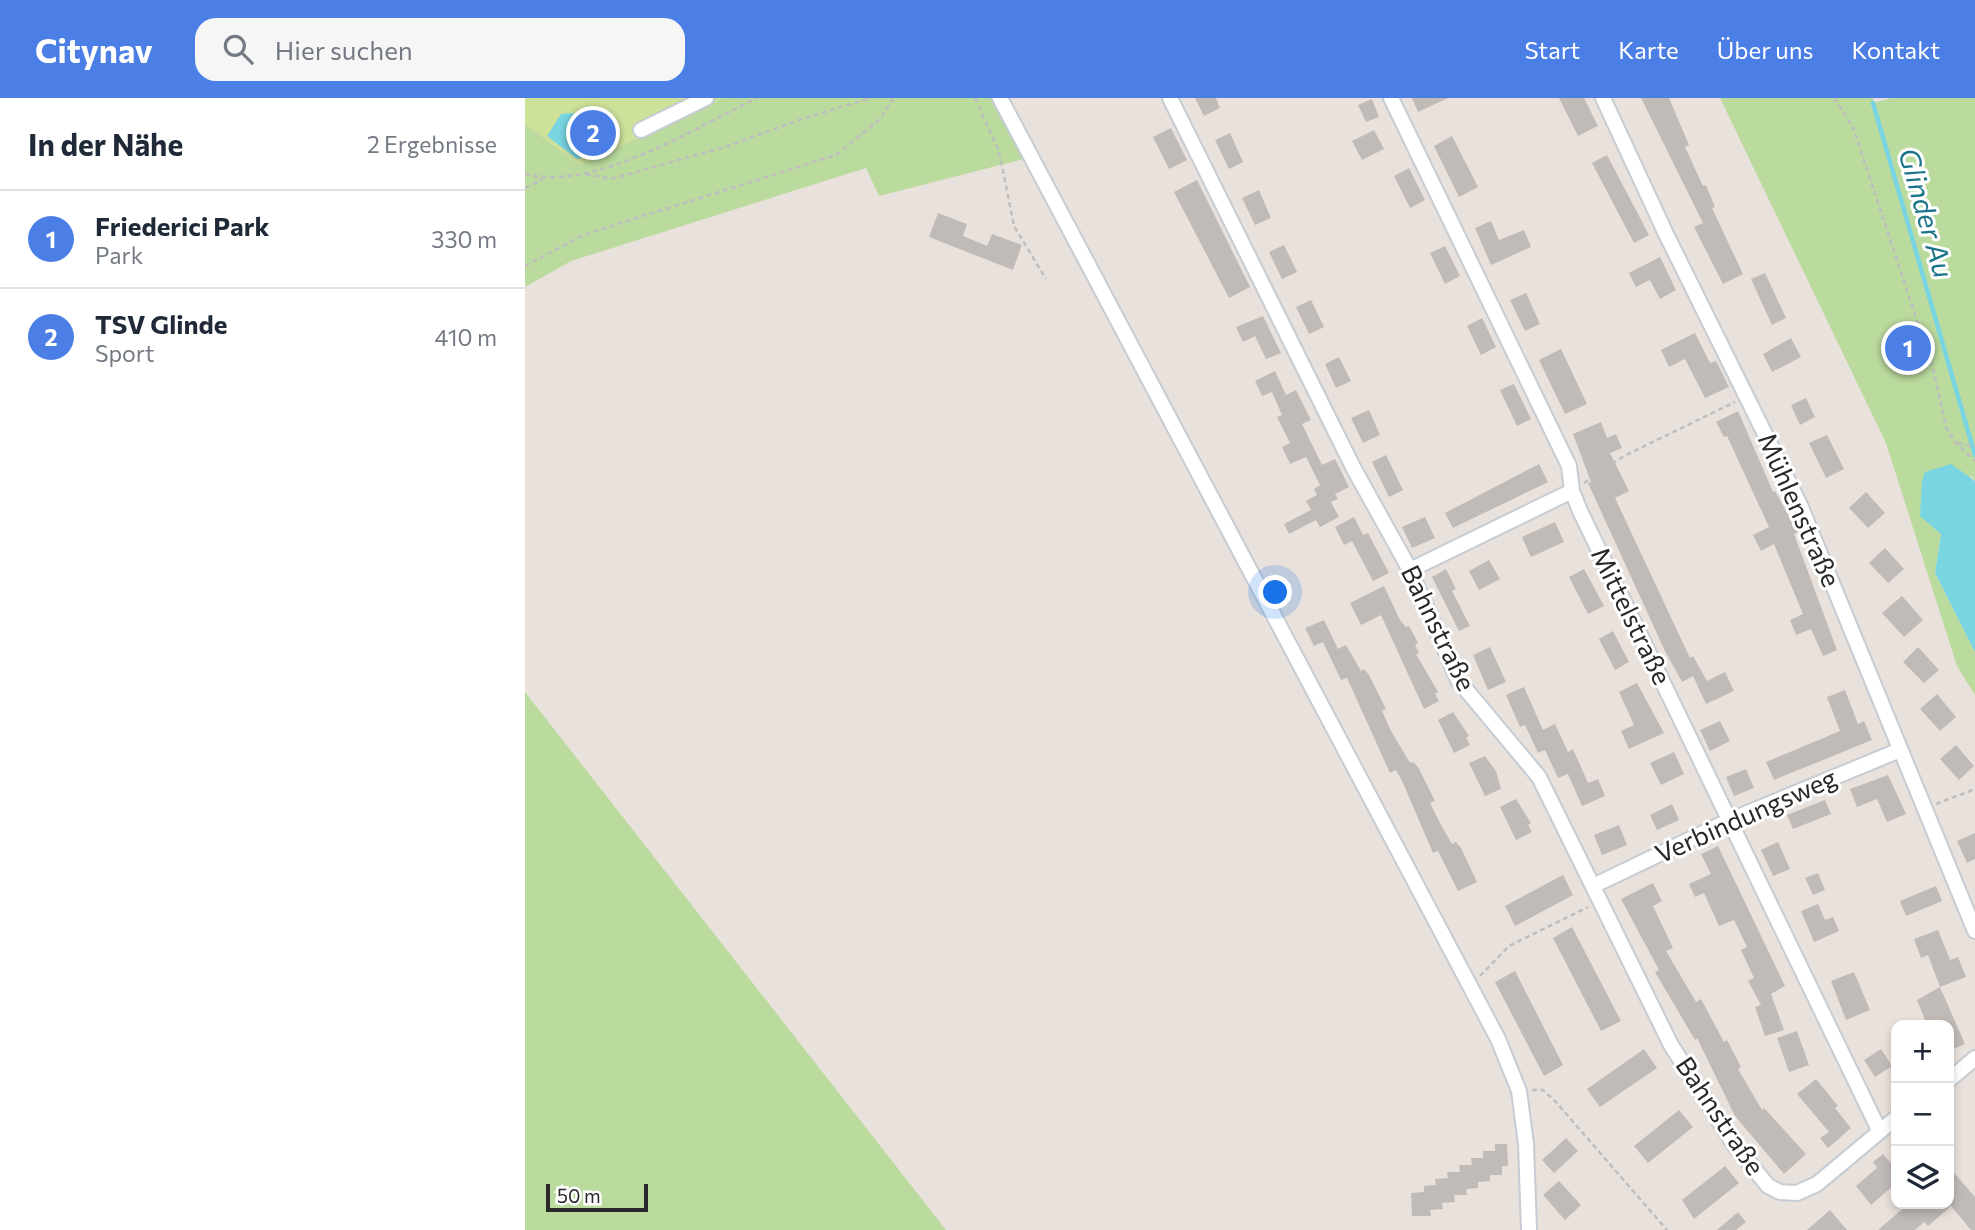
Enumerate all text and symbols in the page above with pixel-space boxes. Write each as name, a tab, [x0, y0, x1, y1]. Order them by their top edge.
search box	[195, 18, 685, 81]
text: Citynav	[35, 29, 153, 70]
icon: search	[219, 30, 257, 68]
text: Hier suchen	[275, 34, 413, 65]
text: Start	[1525, 35, 1580, 64]
text: Karte	[1618, 35, 1679, 64]
text: Über uns	[1717, 35, 1813, 64]
text: Kontakt	[1851, 35, 1940, 64]
pin: 2	[570, 107, 616, 159]
text: In der Nähe	[28, 125, 183, 162]
text: 2 Ergebnisse	[367, 130, 497, 158]
water label: Glinder Au	[1892, 144, 1962, 282]
text: Friederici Park	[95, 210, 269, 241]
text: 1	[46, 225, 56, 253]
text: 330 m	[431, 225, 497, 253]
text: Park	[95, 241, 143, 269]
text: TSV Glinde	[95, 308, 228, 339]
pin: 1	[1885, 322, 1931, 374]
text: 2	[44, 323, 58, 351]
text: 410 m	[435, 323, 497, 351]
text: Sport	[95, 339, 154, 367]
street label: Mühlenstraße	[1753, 428, 1848, 591]
street label: Mittelstraße	[1586, 542, 1679, 689]
street label: Bahnstraße	[1396, 560, 1483, 695]
your location	[1258, 575, 1292, 609]
street label: Verbindungsweg	[1650, 761, 1841, 869]
map controls	[1891, 1020, 1954, 1209]
button: +	[1891, 1020, 1954, 1083]
street label: Bahnstraße	[1670, 1050, 1772, 1180]
button: −	[1891, 1083, 1954, 1146]
button: layers	[1891, 1146, 1954, 1209]
scale bar	[546, 1181, 647, 1213]
text: 50 m	[557, 1184, 601, 1207]

